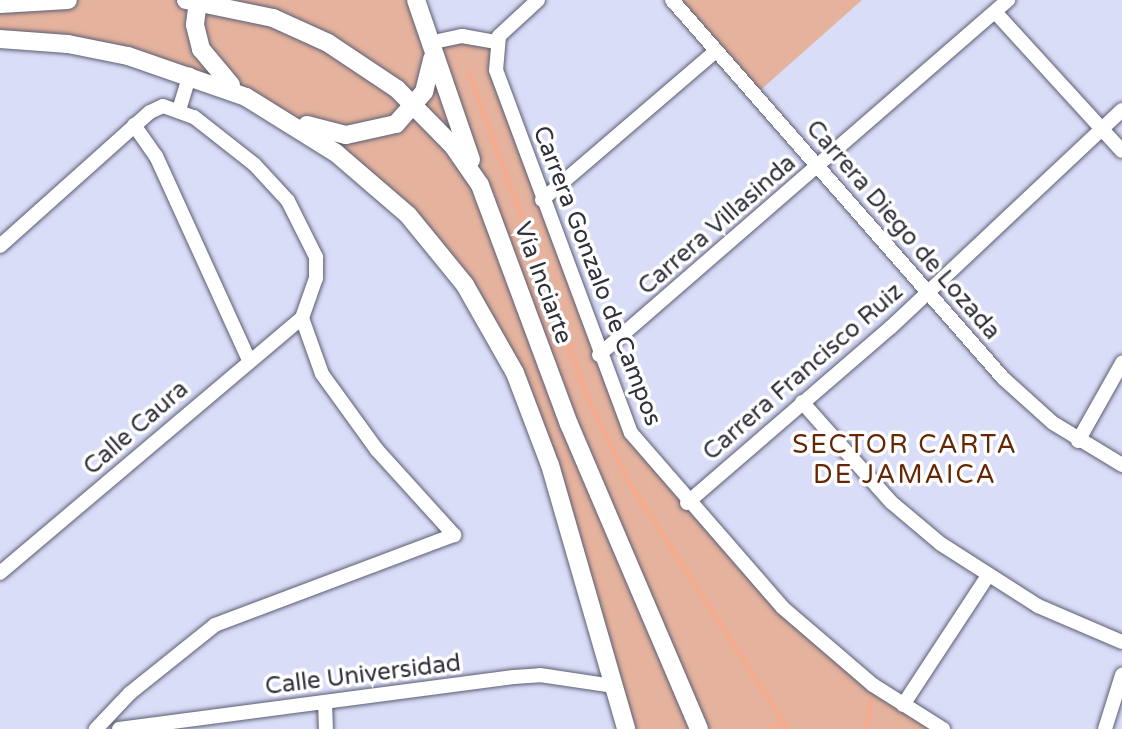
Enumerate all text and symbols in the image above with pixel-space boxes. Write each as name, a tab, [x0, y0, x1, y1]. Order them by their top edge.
street label: Carrera Diego de Lozada	[800, 114, 1006, 346]
street label: Carrera Gonzalo de Campos	[526, 122, 668, 430]
street label: Carrera Villasinda	[632, 149, 802, 301]
street label: Vía Inciarte	[508, 218, 578, 348]
street label: Carrera Francisco Ruiz	[697, 277, 909, 467]
street label: Calle Caura	[78, 375, 194, 481]
district label: SECTOR CARTA DE JAMAICA	[792, 429, 1018, 490]
street label: Calle Universidad	[264, 649, 462, 701]

